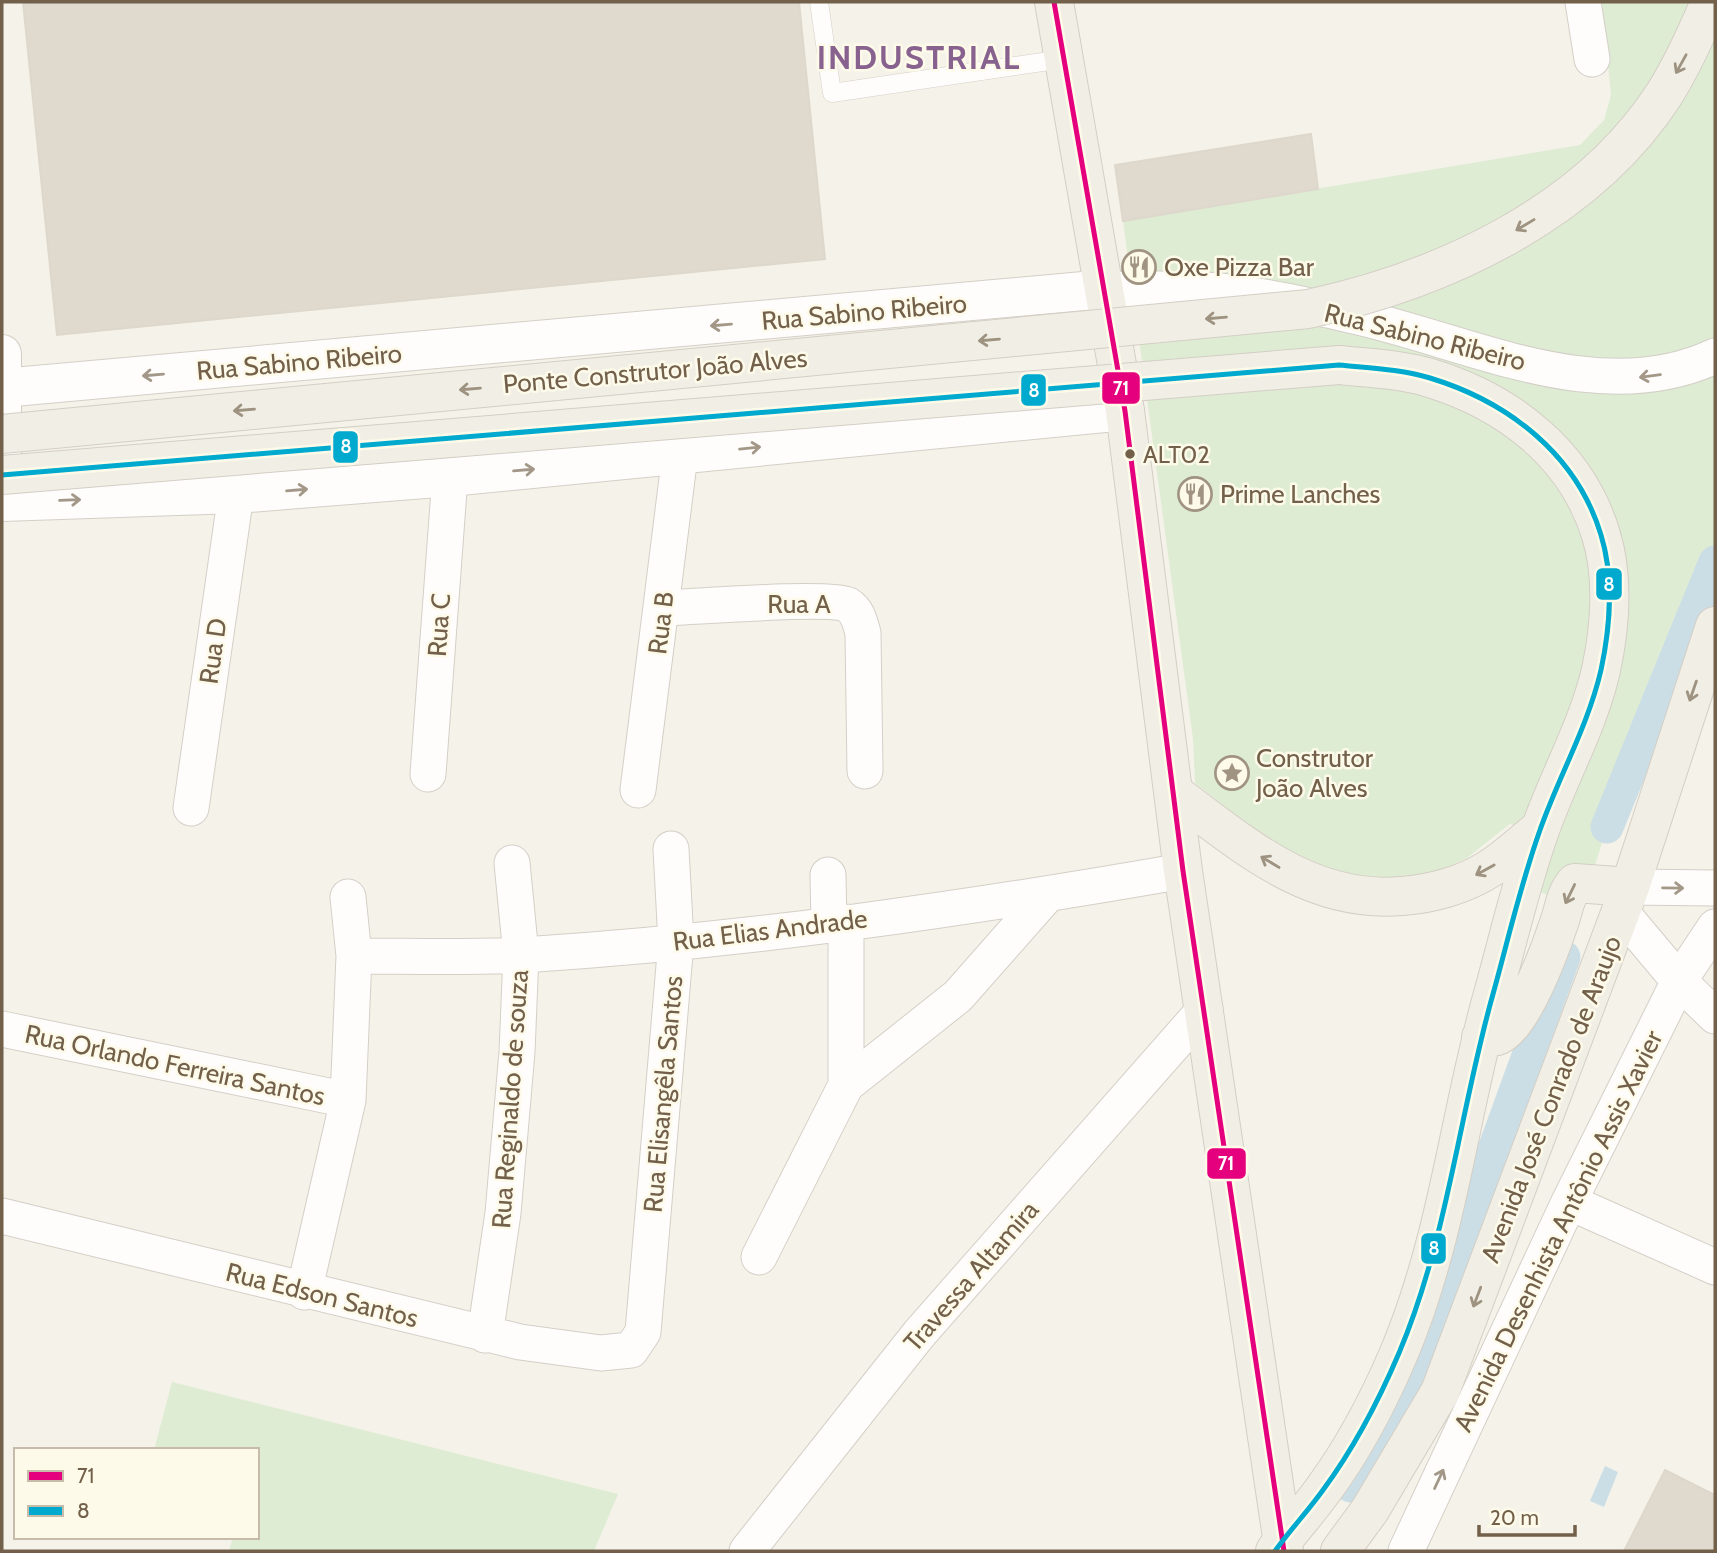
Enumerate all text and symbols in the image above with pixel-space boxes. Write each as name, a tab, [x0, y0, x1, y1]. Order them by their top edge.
district label: INDUSTRIAL	[817, 37, 1021, 77]
one-way arrow	[1674, 53, 1688, 73]
one-way arrow	[1515, 218, 1535, 232]
restaurant icon: Oxe Pizza Bar	[1120, 248, 1158, 286]
place label: Oxe Pizza Bar	[1164, 251, 1315, 283]
street label: Rua Sabino Ribeiro	[760, 287, 968, 337]
street label: Rua Sabino Ribeiro	[1321, 297, 1529, 377]
one-way arrow	[1205, 312, 1228, 325]
one-way arrow	[710, 319, 733, 332]
one-way arrow	[979, 333, 1001, 346]
street label: Rua Sabino Ribeiro	[195, 337, 403, 387]
street label: Ponte Construtor João Alves	[501, 342, 809, 400]
one-way arrow	[142, 369, 165, 382]
one-way arrow	[1640, 370, 1662, 383]
line badge: 71	[1101, 371, 1141, 405]
line badge: 8	[1020, 373, 1047, 407]
text: 71	[1113, 377, 1129, 400]
text: 8	[1028, 379, 1040, 402]
one-way arrow	[459, 383, 482, 396]
one-way arrow	[233, 404, 256, 417]
line badge: 8	[332, 430, 359, 464]
text: 8	[340, 435, 352, 458]
place label: ALT02	[1143, 440, 1210, 469]
one-way arrow	[738, 442, 761, 455]
marker: ALT02	[1123, 447, 1137, 461]
one-way arrow	[512, 463, 535, 476]
restaurant icon: Prime Lanches	[1176, 475, 1214, 513]
place label: Prime Lanches	[1220, 478, 1381, 510]
one-way arrow	[285, 483, 308, 496]
one-way arrow	[58, 493, 81, 507]
line badge: 8	[1595, 567, 1623, 601]
text: 8	[1603, 573, 1615, 596]
street label: Rua A	[767, 588, 831, 620]
street label: Rua B	[641, 590, 681, 656]
street label: Rua C	[421, 592, 457, 658]
street label: Rua D	[193, 616, 233, 686]
one-way arrow	[1686, 679, 1698, 701]
place label: Construtor João Alves	[1255, 742, 1374, 804]
place icon: Construtor João Alves	[1213, 754, 1251, 792]
one-way arrow	[1261, 854, 1281, 868]
one-way arrow	[1475, 863, 1496, 877]
one-way arrow	[1661, 881, 1684, 895]
one-way arrow	[1563, 883, 1576, 904]
street label: Rua Elias Andrade	[671, 902, 869, 958]
street label: Avenida José Conrado de Araujo	[1474, 931, 1628, 1267]
street label: Rua Reginaldo de souza	[485, 968, 535, 1229]
street label: Rua Elisangêla Santos	[637, 974, 689, 1214]
street label: Rua Orlando Ferreira Santos	[22, 1018, 328, 1112]
street label: Avenida Desenhista Antônio Assis Xavier	[1447, 1024, 1670, 1437]
line badge: 71	[1206, 1147, 1247, 1180]
text: 71	[1218, 1152, 1234, 1175]
street label: Travessa Altamira	[897, 1194, 1045, 1358]
line badge: 8	[1420, 1232, 1447, 1265]
text: 8	[1428, 1237, 1440, 1260]
street label: Rua Edson Santos	[223, 1256, 422, 1334]
one-way arrow	[1469, 1286, 1482, 1307]
legend	[14, 1448, 259, 1539]
text: 71	[77, 1463, 94, 1488]
one-way arrow	[1434, 1468, 1447, 1489]
scale bar	[1479, 1494, 1575, 1538]
text: 8	[77, 1498, 90, 1523]
text: 20 m	[1490, 1505, 1539, 1530]

